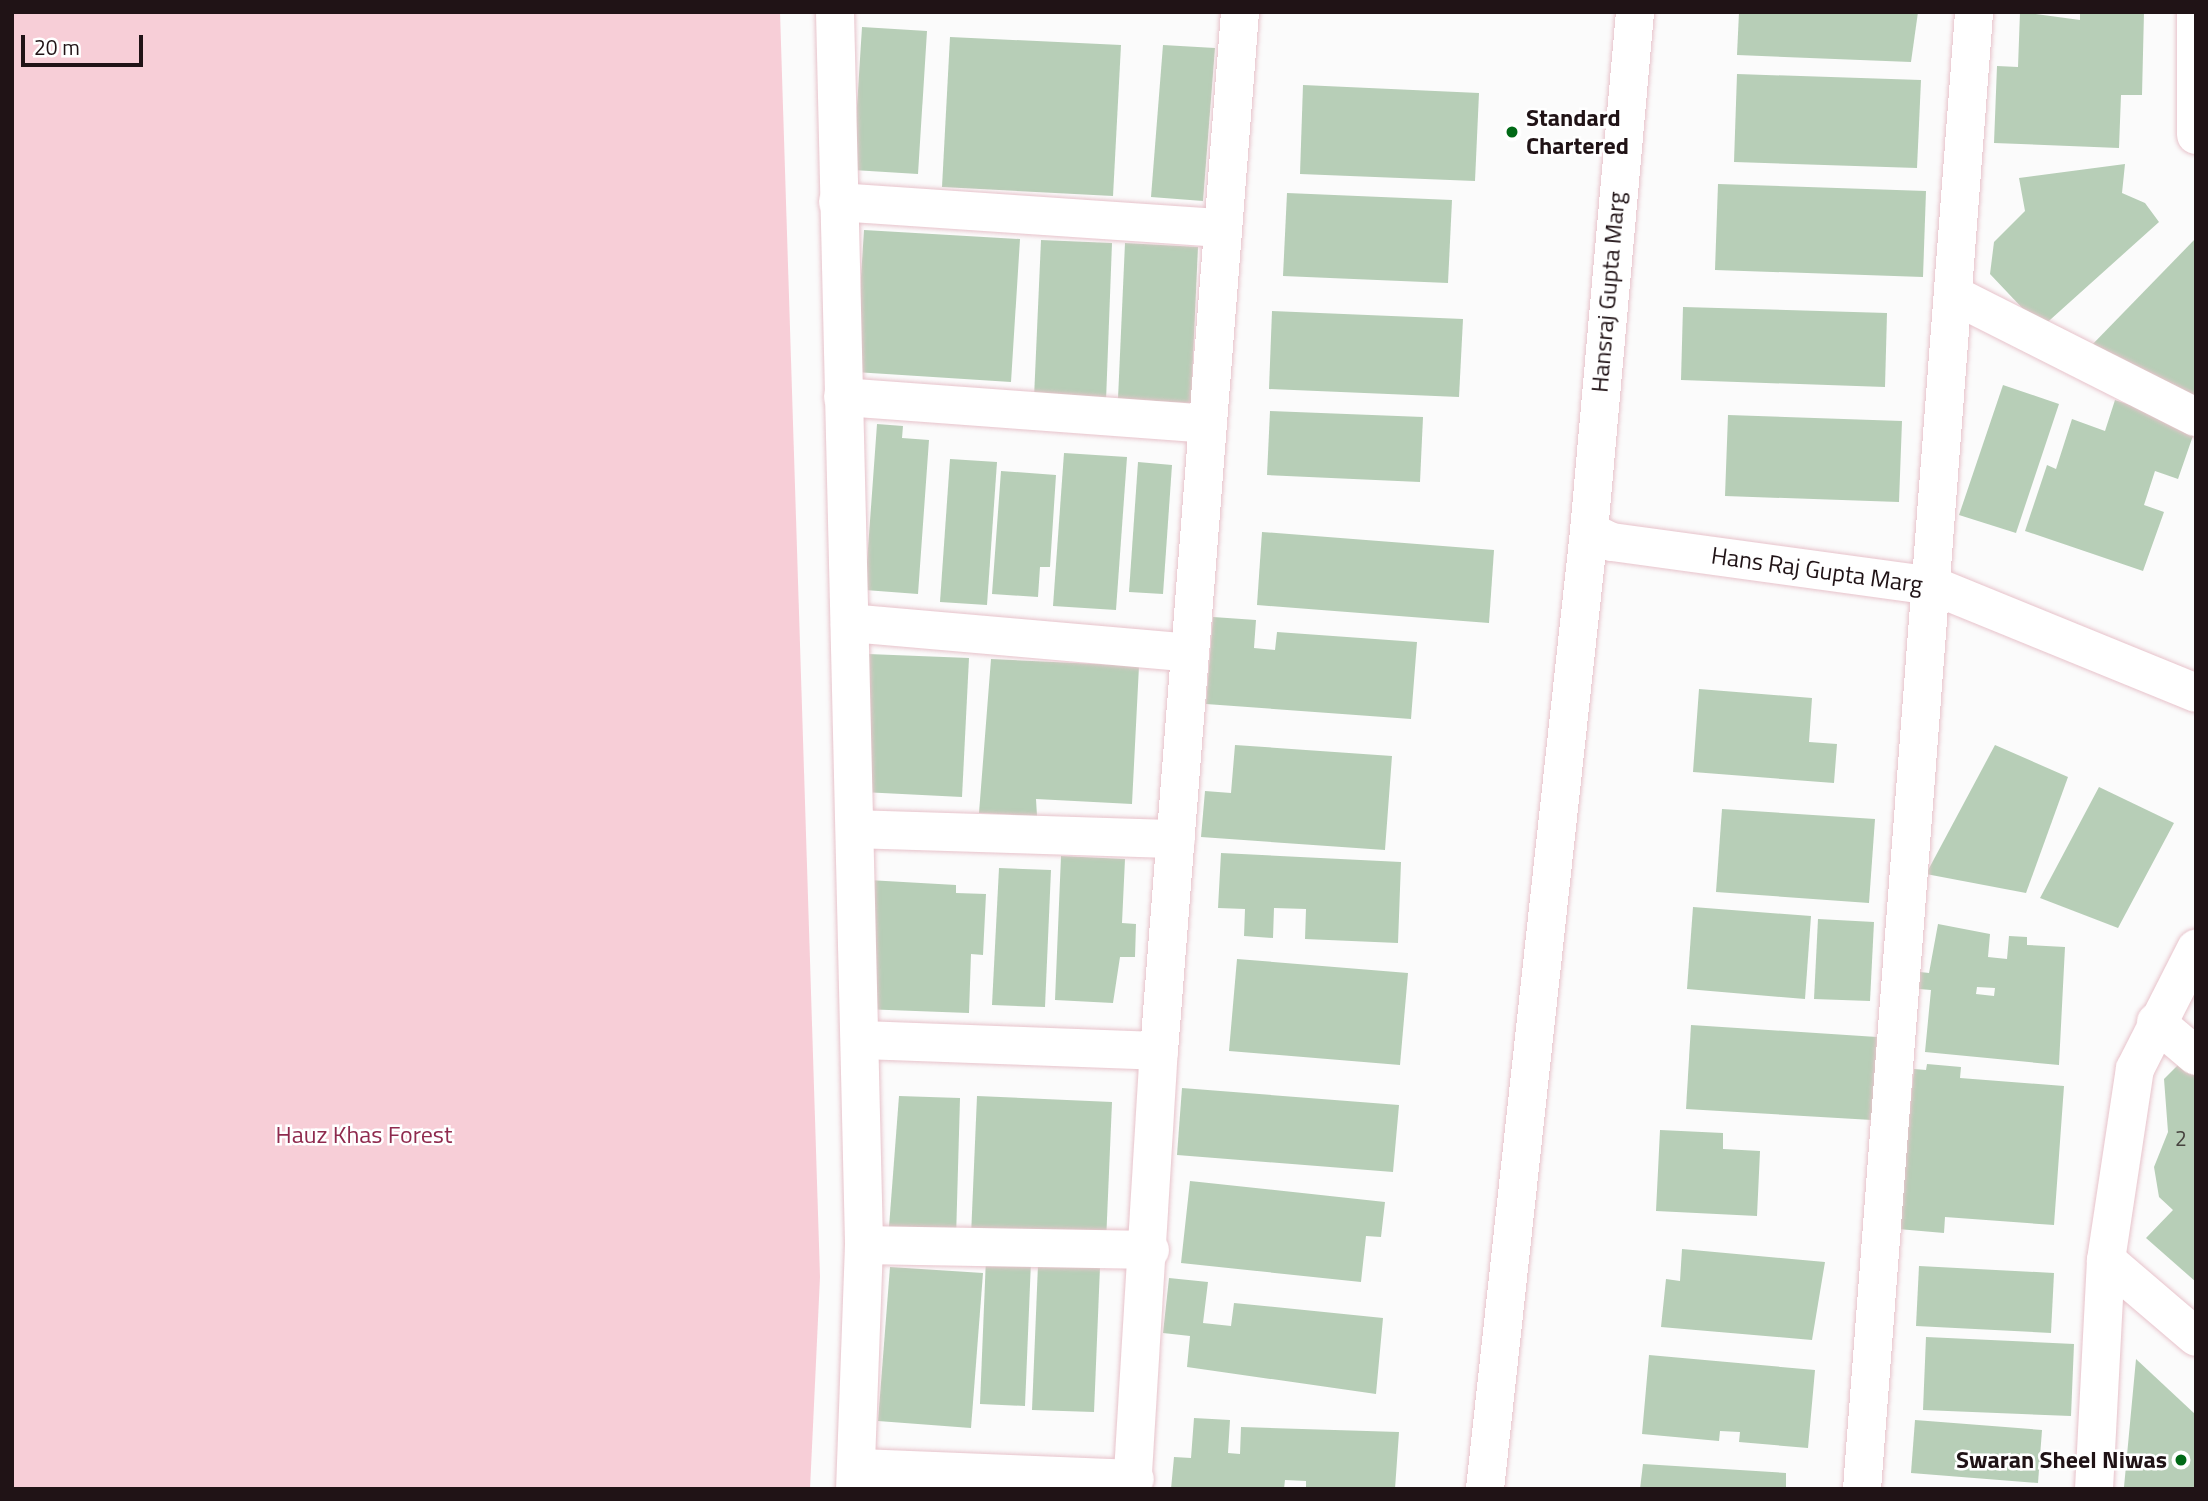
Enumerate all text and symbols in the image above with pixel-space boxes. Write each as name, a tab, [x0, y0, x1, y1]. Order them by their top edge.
scale bar	[24, 21, 147, 65]
text: 20 m	[34, 31, 80, 63]
place label: Standard Chartered	[1526, 104, 1629, 160]
marker: Standard Chartered	[1504, 124, 1520, 140]
street label: Hansraj Gupta Marg	[1585, 190, 1631, 394]
street label: Hans Raj Gupta Marg	[1709, 541, 1925, 599]
park label: Hauz Khas Forest	[276, 1121, 452, 1149]
house number: 2	[2175, 1125, 2187, 1151]
place label: Swaran Sheel Niwas	[1956, 1446, 2167, 1474]
marker: Swaran Sheel Niwas	[2173, 1452, 2189, 1468]

